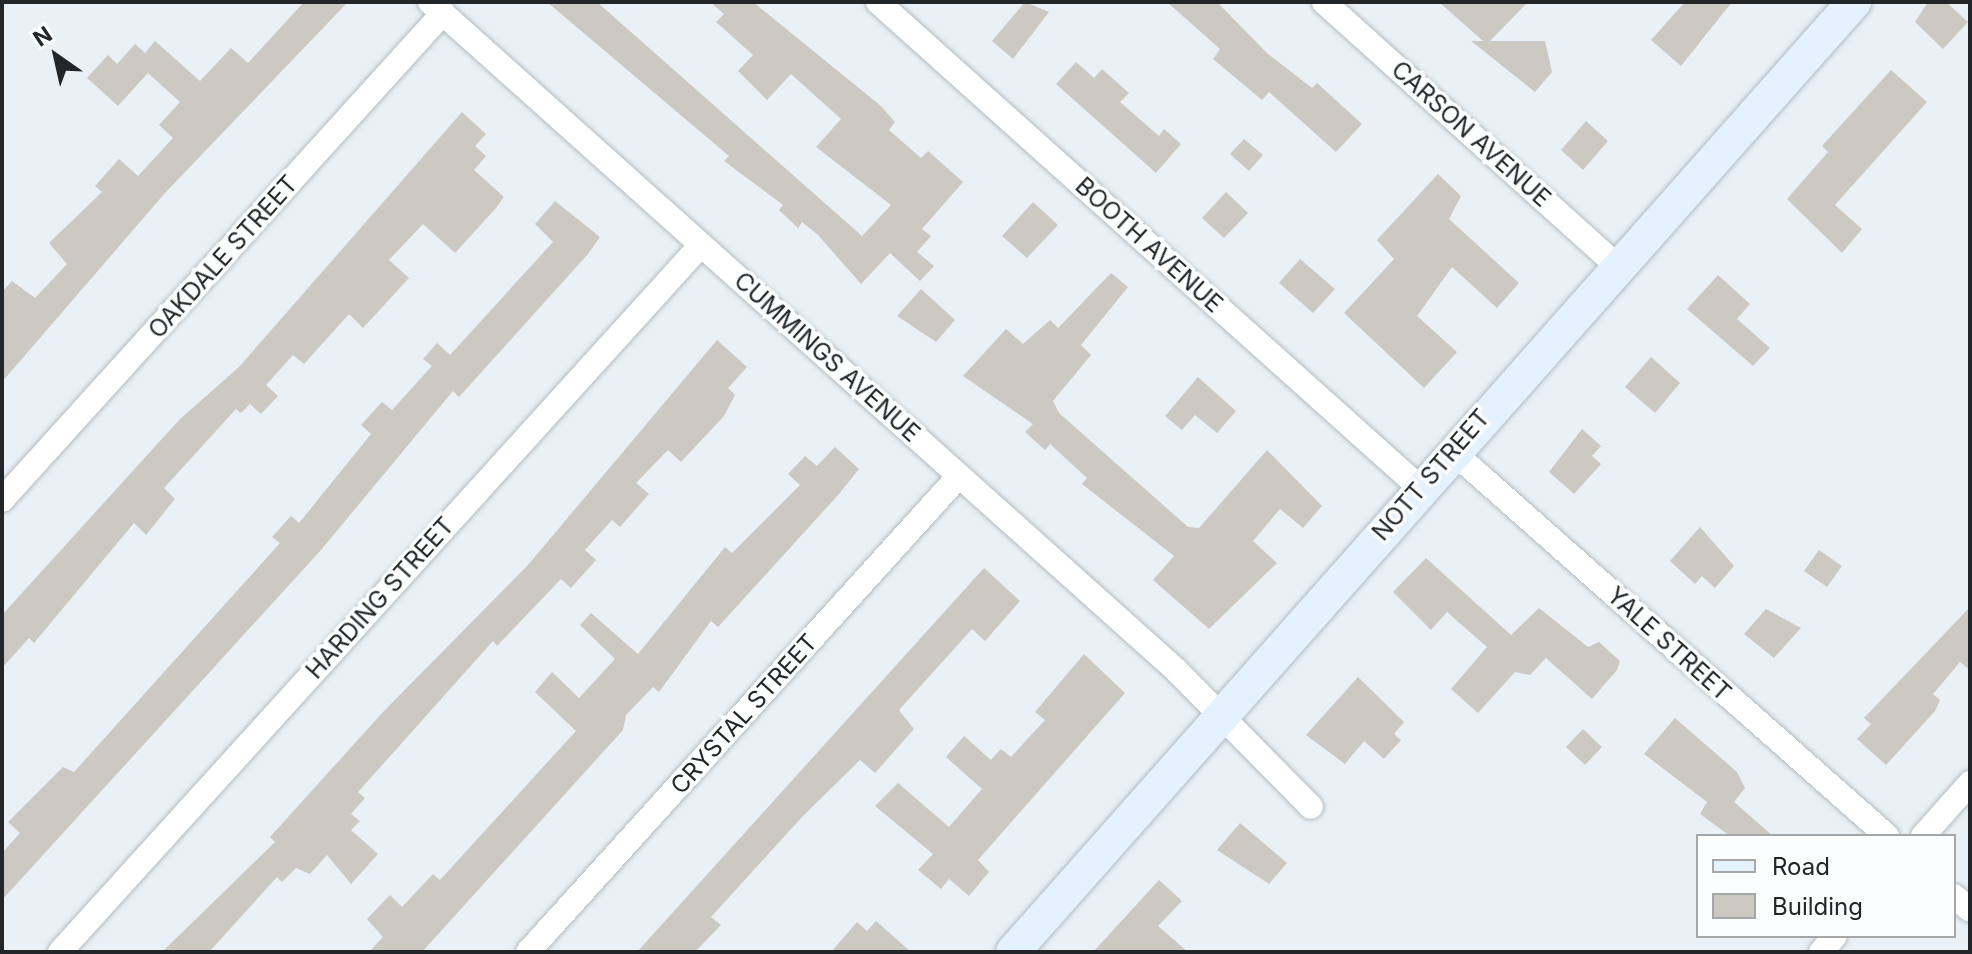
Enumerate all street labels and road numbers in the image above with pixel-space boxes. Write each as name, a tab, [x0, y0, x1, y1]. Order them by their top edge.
street label: CARSON AVENUE	[1386, 55, 1556, 213]
street label: OAKDALE STREET	[142, 170, 304, 344]
street label: BOOTH AVENUE	[1069, 171, 1229, 319]
street label: CUMMINGS AVENUE	[728, 266, 926, 448]
street label: NOTT STREET	[1366, 404, 1496, 546]
street label: HARDING STREET	[300, 511, 460, 685]
street label: YALE STREET	[1601, 581, 1737, 707]
street label: CRYSTAL STREET	[665, 628, 823, 800]

